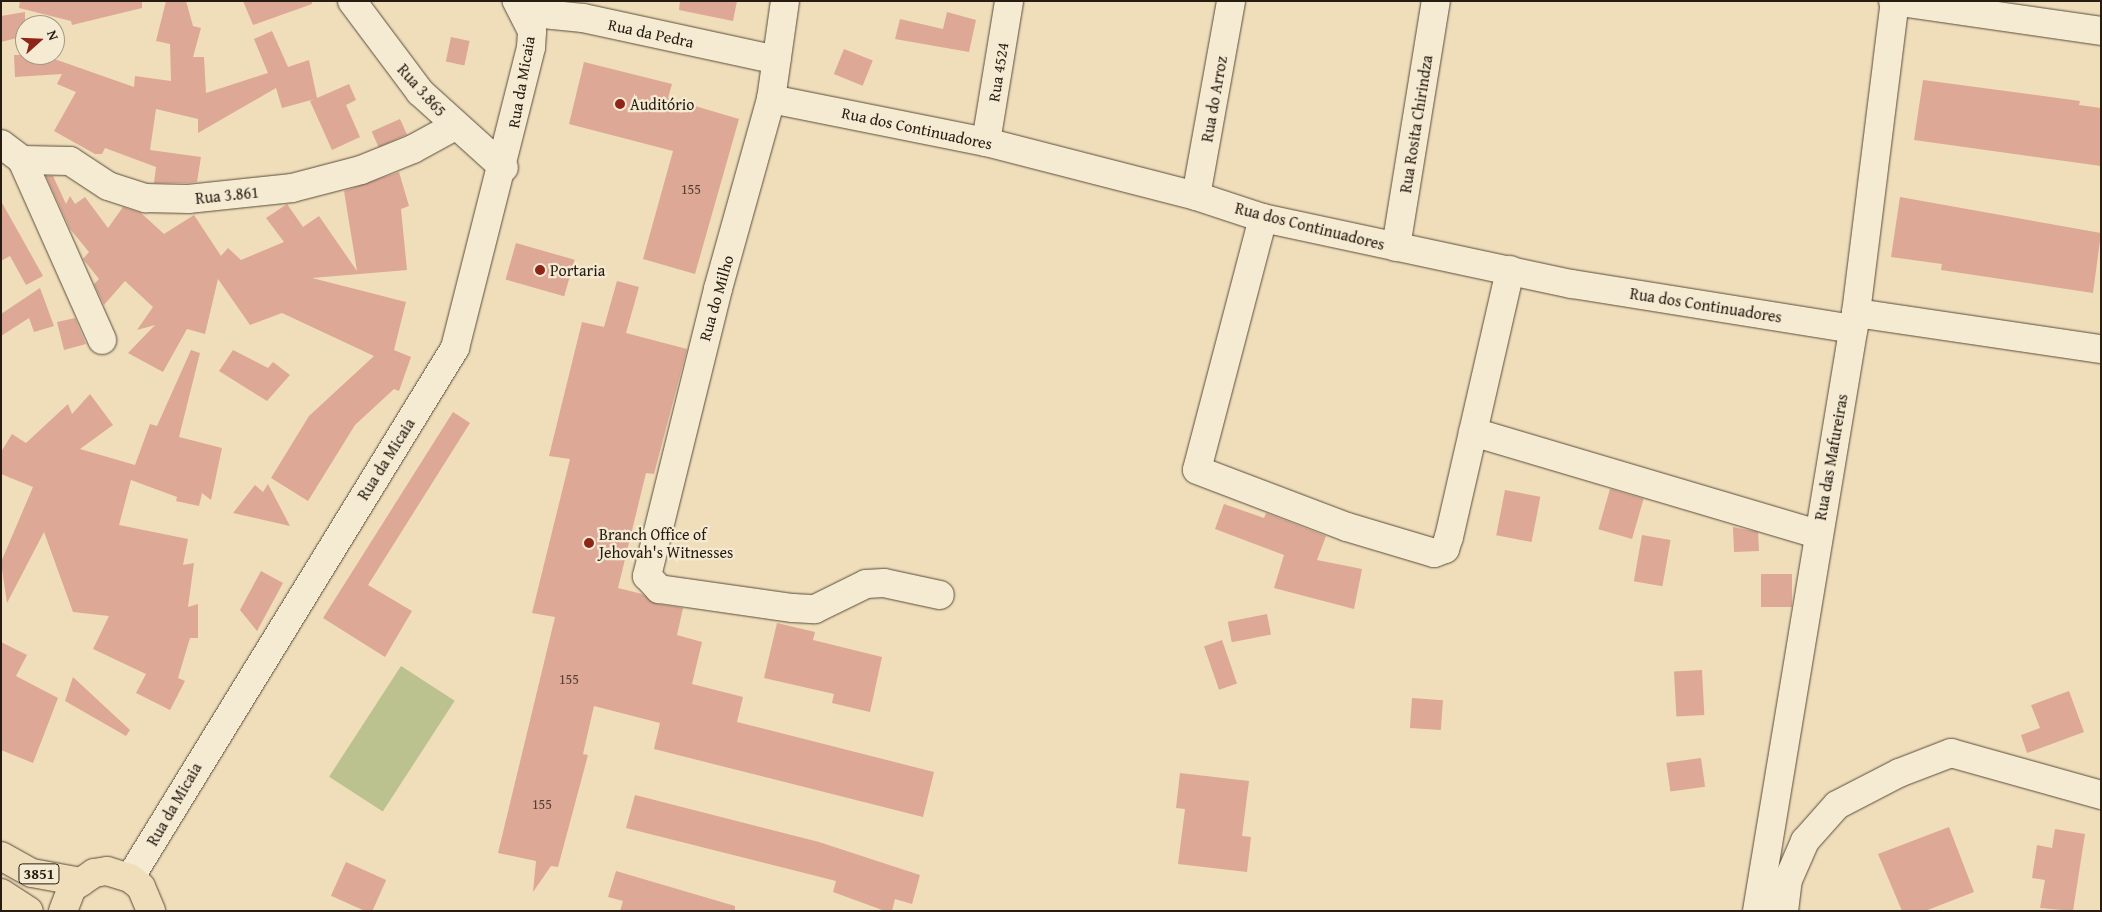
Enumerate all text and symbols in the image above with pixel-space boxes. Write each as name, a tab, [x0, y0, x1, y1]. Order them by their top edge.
north arrow	[15, 15, 65, 65]
street label: Rua da Pedra	[606, 15, 696, 51]
text: N	[42, 27, 64, 43]
street label: Rua da Micaia	[503, 35, 539, 129]
street label: Rua 4524	[984, 41, 1012, 103]
street label: Rua do Arroz	[1197, 54, 1231, 144]
street label: Rua Rosita Chirindza	[1396, 54, 1436, 194]
street label: Rua 3.865	[394, 60, 450, 120]
place label: Auditório	[630, 94, 694, 114]
marker: Auditório	[614, 98, 626, 110]
street label: Rua dos Continuadores	[840, 103, 994, 153]
house number: 155	[681, 181, 701, 197]
street label: Rua 3.861	[194, 182, 260, 208]
street label: Rua dos Continuadores	[1233, 198, 1387, 254]
street label: Rua do Milho	[695, 253, 737, 343]
place label: Portaria	[550, 260, 605, 280]
marker: Portaria	[534, 264, 546, 276]
street label: Rua dos Continuadores	[1629, 284, 1783, 326]
street label: Rua das Mafureiras	[1810, 392, 1852, 522]
street label: Rua da Micaia	[353, 415, 419, 503]
place label: Branch Office of Jehovah's Witnesses	[599, 524, 733, 562]
marker: Branch Office of Jehovah's Witnesses	[583, 537, 595, 549]
house number: 155	[559, 671, 579, 687]
street label: Rua da Micaia	[142, 759, 206, 849]
house number: 155	[532, 796, 552, 812]
road number: 3851	[18, 862, 60, 886]

